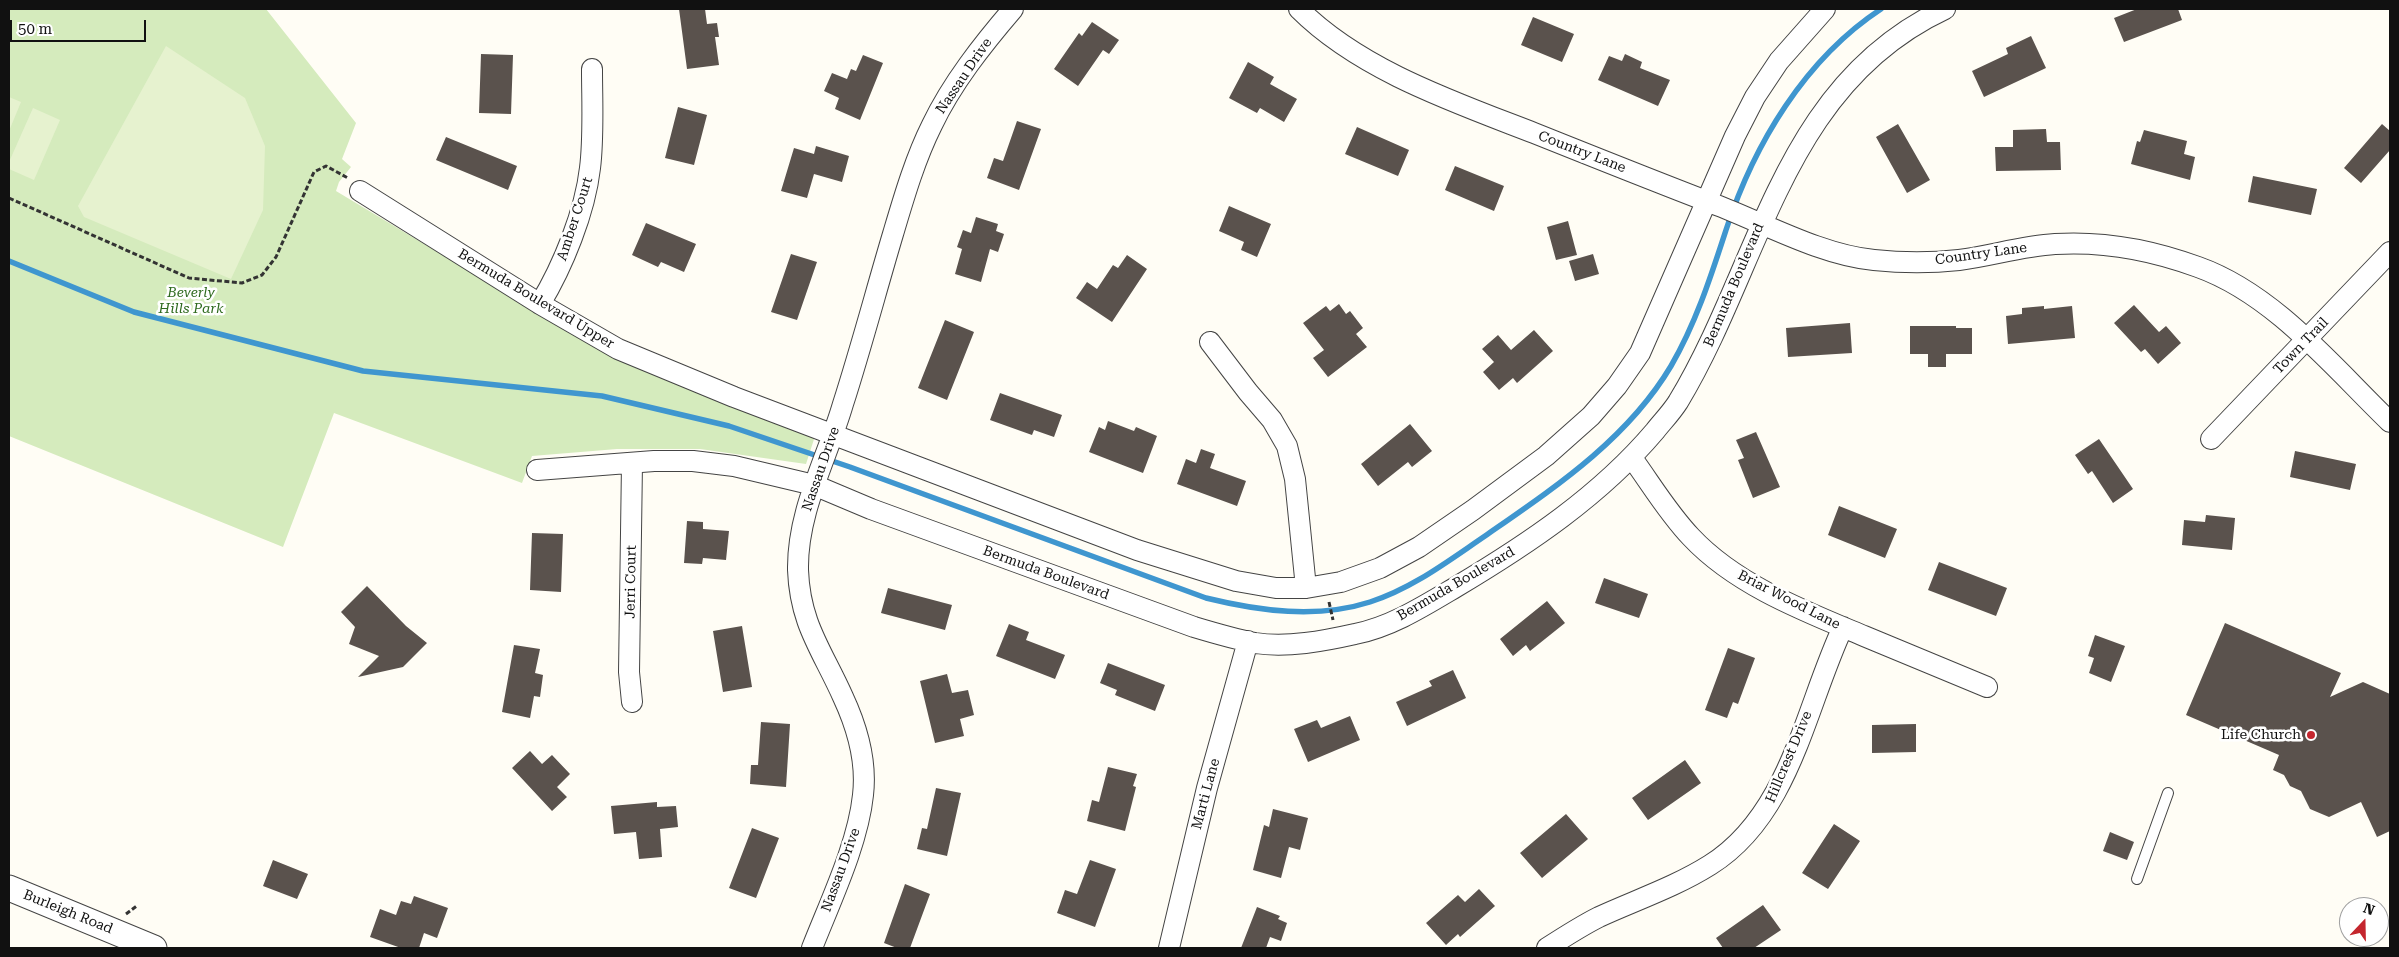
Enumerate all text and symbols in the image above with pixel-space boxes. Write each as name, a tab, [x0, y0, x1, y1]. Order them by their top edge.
scale bar	[12, 10, 149, 42]
text: 50 m	[18, 20, 52, 38]
street label: Nassau Drive	[932, 35, 996, 117]
street label: Country Lane	[1536, 128, 1628, 176]
street label: Amber Court	[554, 175, 596, 263]
street label: Bermuda Boulevard	[1700, 221, 1768, 349]
street label: Country Lane	[1934, 239, 2028, 269]
street label: Bermuda Boulevard Upper	[455, 246, 617, 352]
park label: Beverly Hills Park	[159, 285, 223, 318]
street label: Town Trail	[2270, 314, 2332, 378]
street label: Nassau Drive	[799, 425, 843, 513]
street label: Bermuda Boulevard	[981, 542, 1111, 604]
street label: Bermuda Boulevard	[1394, 543, 1518, 625]
street label: Jerri Court	[622, 545, 640, 619]
street label: Briar Wood Lane	[1735, 567, 1843, 633]
street label: Hillcrest Drive	[1762, 709, 1816, 805]
place label: Life Church	[2221, 727, 2301, 743]
marker: Life Church	[2305, 729, 2317, 741]
street label: Marti Lane	[1188, 757, 1224, 831]
street label: Nassau Drive	[818, 826, 864, 914]
street label: Burleigh Road	[21, 886, 115, 938]
north arrow	[2339, 897, 2389, 947]
text: N	[2361, 900, 2377, 918]

